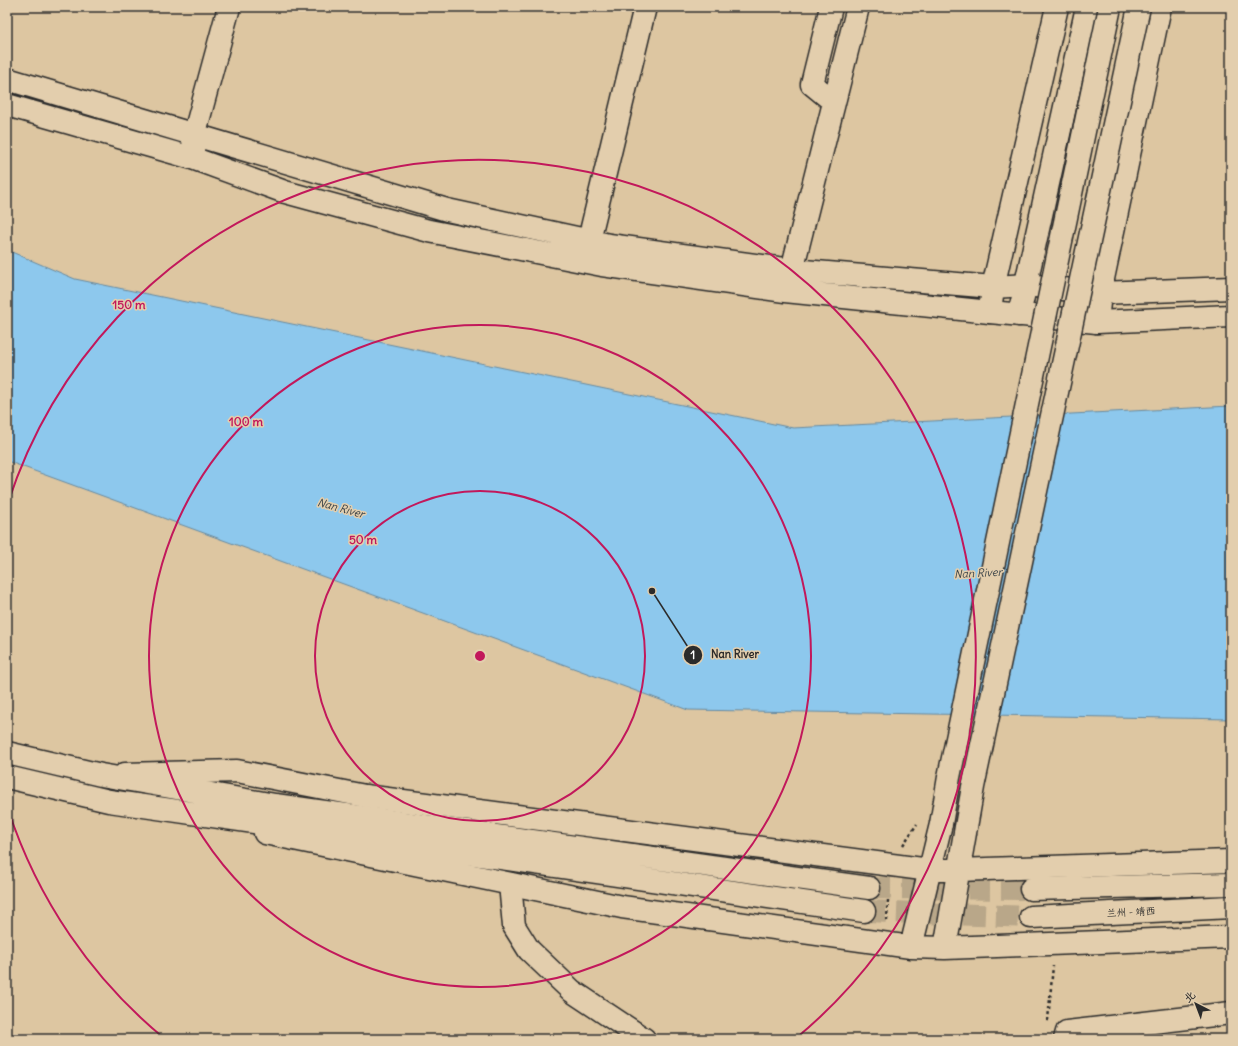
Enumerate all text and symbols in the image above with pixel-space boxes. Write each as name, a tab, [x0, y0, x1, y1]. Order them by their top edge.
text: 150 m	[113, 297, 146, 312]
text: 100 m	[229, 414, 263, 429]
water label: Nan River	[316, 495, 367, 521]
text: 50 m	[349, 532, 378, 547]
water label: Nan River	[954, 565, 1004, 581]
callout: Nan River	[683, 643, 767, 666]
text: 1	[691, 647, 695, 662]
text: Nan River	[711, 647, 760, 661]
centre of rings	[473, 649, 487, 663]
street label: 兰州 - 靖西	[1106, 904, 1156, 920]
north arrow	[1176, 984, 1216, 1024]
text: 北	[1181, 988, 1198, 1005]

